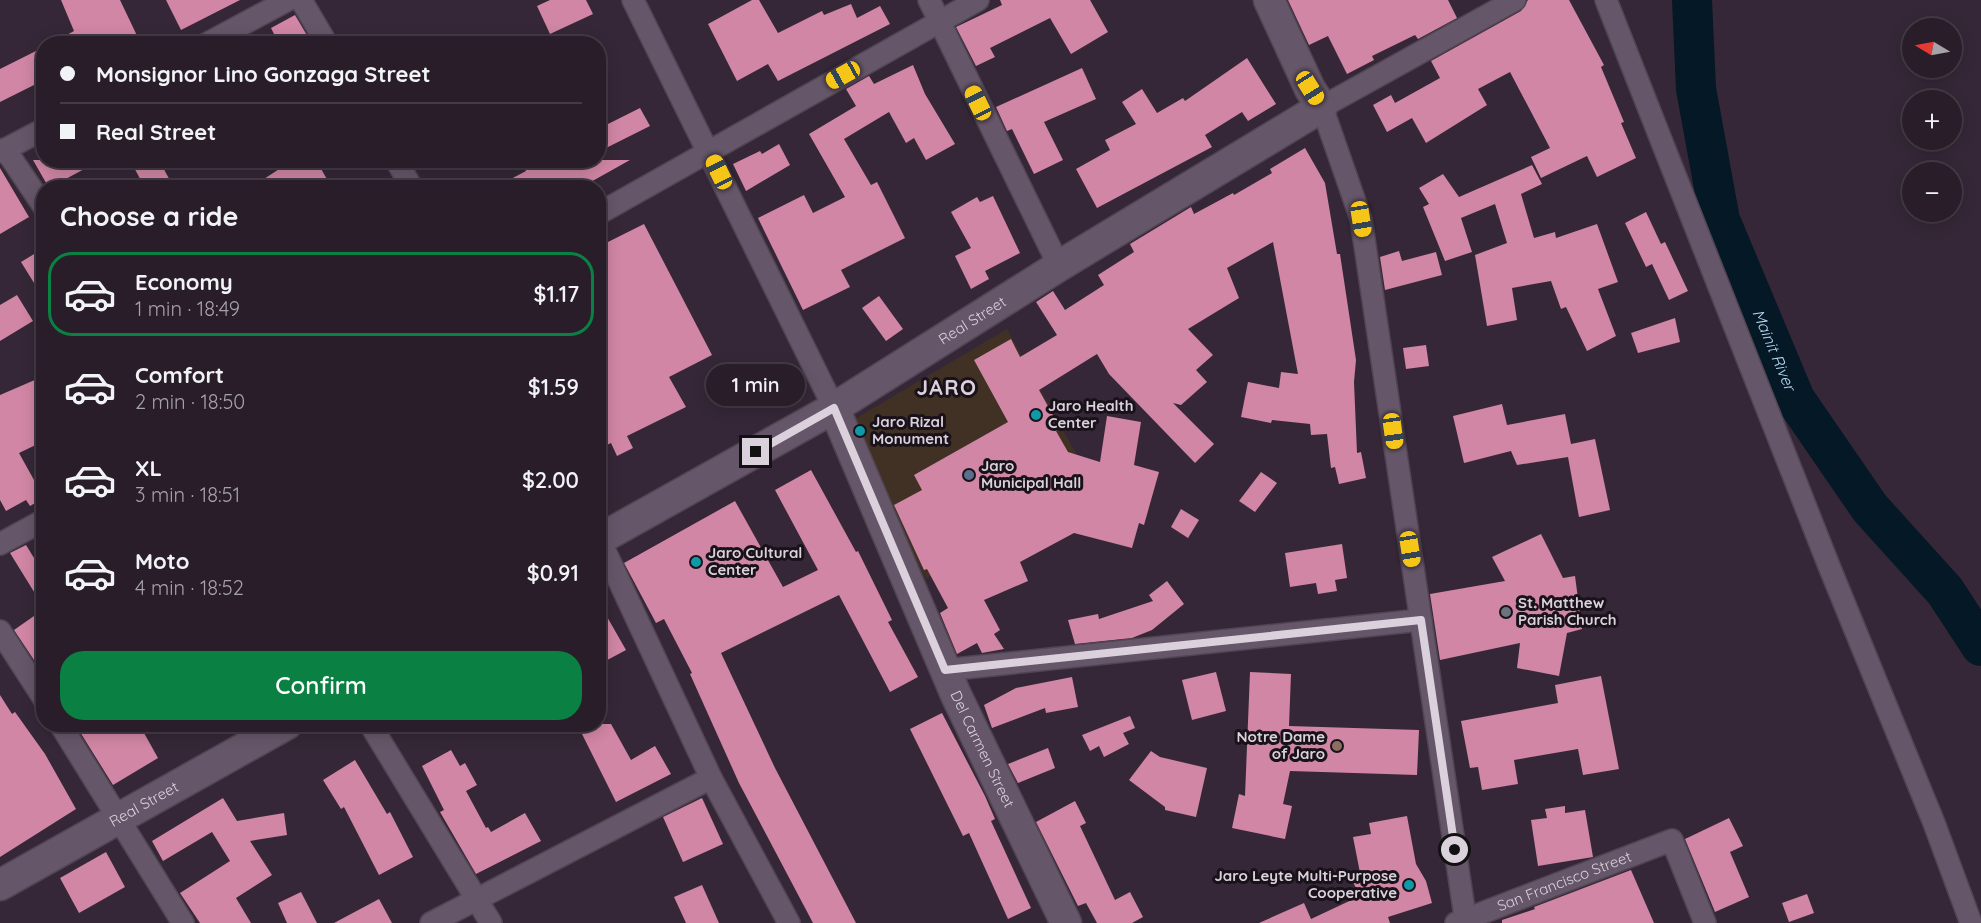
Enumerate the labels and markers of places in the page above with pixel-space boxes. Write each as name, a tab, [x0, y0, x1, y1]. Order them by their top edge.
place label: Jaro Health Center	[1048, 396, 1134, 432]
marker: Jaro Health Center	[1029, 408, 1043, 422]
place label: Jaro Rizal Monument	[872, 412, 949, 448]
marker: Jaro Rizal Monument	[853, 424, 867, 438]
place label: Jaro Municipal Hall	[981, 456, 1081, 492]
marker: Jaro Municipal Hall	[962, 468, 976, 482]
place label: Jaro Cultural Center	[708, 543, 802, 579]
marker: Jaro Cultural Center	[689, 555, 703, 569]
place label: St. Matthew Parish Church	[1518, 593, 1616, 629]
marker: St. Matthew Parish Church	[1499, 605, 1513, 619]
place label: Notre Dame of Jaro	[1236, 727, 1325, 763]
marker: Notre Dame of Jaro	[1330, 739, 1344, 753]
place label: Jaro Leyte Multi-Purpose Cooperative	[1215, 866, 1397, 902]
marker: Jaro Leyte Multi-Purpose Cooperative	[1402, 878, 1416, 892]

